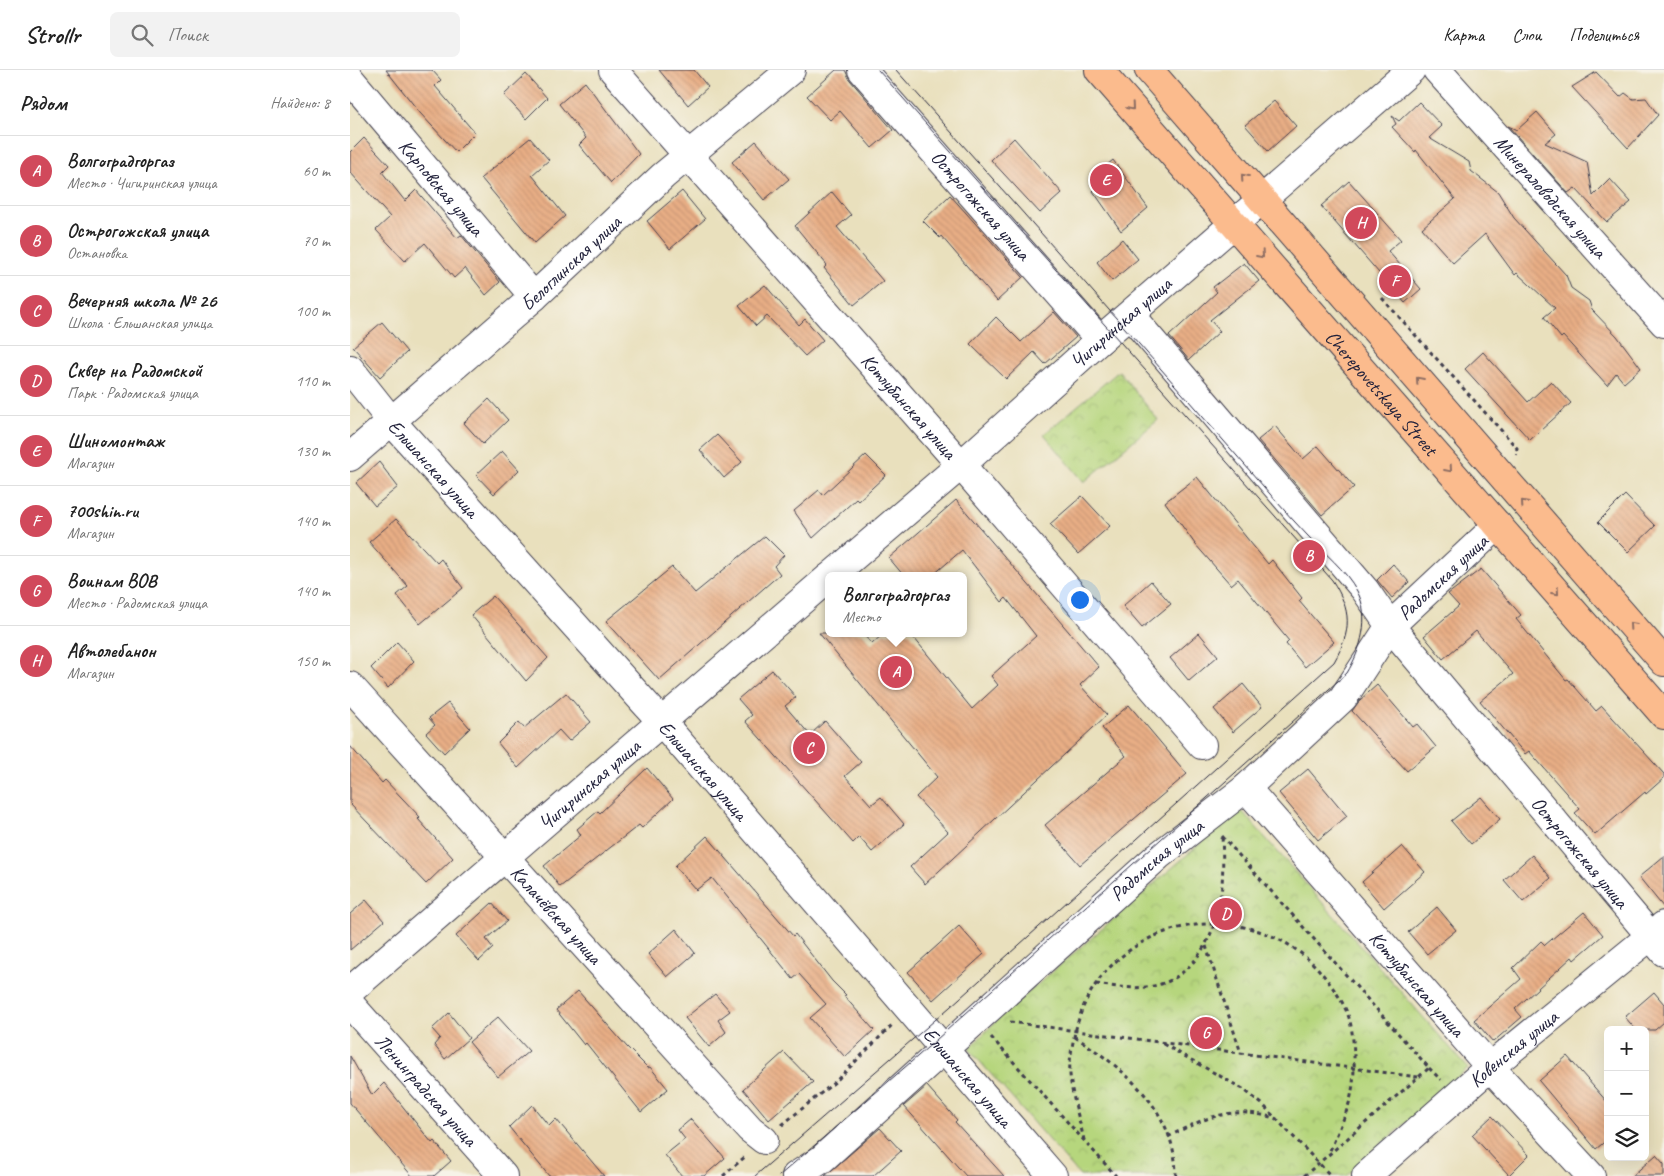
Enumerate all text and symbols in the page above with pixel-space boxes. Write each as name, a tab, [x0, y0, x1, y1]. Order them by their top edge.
search box	[110, 12, 460, 57]
text: Strollr	[25, 20, 80, 50]
icon: search	[128, 21, 156, 49]
text: Поиск	[168, 23, 208, 47]
text: Карта	[1443, 24, 1484, 46]
text: Слои	[1512, 24, 1541, 46]
text: Поделиться	[1569, 24, 1639, 46]
text: Рядом	[20, 90, 67, 116]
text: Найдено: 8	[270, 93, 330, 113]
one-way arrow	[1125, 101, 1134, 110]
street label: Минераловодская улица	[1489, 130, 1613, 264]
street label: Карповская улица	[394, 134, 490, 242]
street label: Острогожская улица	[926, 145, 1037, 266]
text: Волгоградгоргаз	[67, 149, 174, 173]
text: A	[32, 161, 40, 181]
text: 60 m	[303, 161, 330, 181]
pin: E	[1090, 161, 1122, 199]
text: Место · Чигиринская улица	[67, 173, 217, 193]
one-way arrow	[1241, 174, 1250, 183]
pin: H	[1345, 204, 1377, 242]
street label: Белоглинская улица	[515, 208, 628, 316]
text: Острогожская улица	[67, 219, 208, 243]
text: B	[32, 231, 40, 251]
text: 70 m	[303, 231, 330, 251]
text: Остановка	[67, 243, 127, 263]
one-way arrow	[1256, 250, 1265, 259]
pin: F	[1379, 262, 1411, 300]
street label: Чигиринская улица	[1065, 270, 1178, 373]
text: Вечерняя школа № 26	[67, 289, 216, 313]
text: C	[32, 301, 40, 321]
text: 100 m	[296, 301, 330, 321]
text: Школа · Ельшанская улица	[67, 313, 212, 333]
street label: Cherepovetskaya Street	[1320, 325, 1445, 462]
street label: Котлубанская улица	[856, 348, 964, 466]
text: Сквер на Радомской	[67, 359, 202, 383]
text: D	[31, 371, 41, 391]
text: 110 m	[296, 371, 330, 391]
one-way arrow	[1415, 376, 1424, 385]
text: Парк · Радомская улица	[67, 383, 198, 403]
street label: Ельшанская улица	[383, 414, 486, 524]
text: Шиномонтаж	[67, 429, 164, 453]
text: E	[32, 441, 40, 461]
text: 130 m	[296, 441, 330, 461]
text: Магазин	[67, 453, 114, 473]
one-way arrow	[1443, 464, 1452, 473]
text: 700shin.ru	[67, 499, 138, 523]
one-way arrow	[1522, 500, 1530, 509]
text: F	[32, 511, 40, 531]
text: 140 m	[296, 511, 330, 531]
text: Магазин	[67, 523, 114, 543]
street label: Радомская улица	[1392, 528, 1494, 625]
pin: B	[1293, 537, 1325, 575]
text: Воинам ВОВ	[67, 569, 157, 593]
popup	[825, 572, 967, 637]
text: G	[32, 581, 40, 601]
text: 140 m	[296, 581, 330, 601]
text: Волгоградгоргаз	[843, 583, 949, 607]
one-way arrow	[1551, 586, 1560, 595]
your location	[1067, 587, 1093, 613]
text: Место · Радомская улица	[67, 593, 207, 613]
text: Место	[843, 607, 880, 627]
one-way arrow	[1629, 622, 1638, 631]
text: Автолебанон	[67, 639, 156, 663]
text: H	[31, 651, 41, 671]
text: 150 m	[296, 651, 330, 671]
pin: A	[880, 653, 912, 691]
text: Магазин	[67, 663, 114, 683]
street label: Ельшанская улица	[654, 715, 755, 827]
pin: C	[793, 729, 825, 767]
street label: Чигиринская улица	[533, 732, 647, 835]
street label: Острогожская улица	[1526, 791, 1635, 914]
street label: Радомская улица	[1104, 812, 1209, 906]
street label: Калачёвская улица	[505, 860, 609, 971]
pin: D	[1210, 895, 1242, 933]
street label: Котлубанская улица	[1364, 926, 1471, 1043]
street label: Ковенская улица	[1463, 1003, 1564, 1092]
pin: G	[1190, 1014, 1222, 1052]
street label: Ельшанская улица	[918, 1022, 1019, 1134]
map controls	[1604, 1026, 1649, 1161]
button: +	[1604, 1026, 1649, 1071]
street label: Ленинградская улица	[370, 1029, 484, 1153]
button: −	[1604, 1071, 1649, 1116]
button: layers	[1604, 1116, 1649, 1161]

